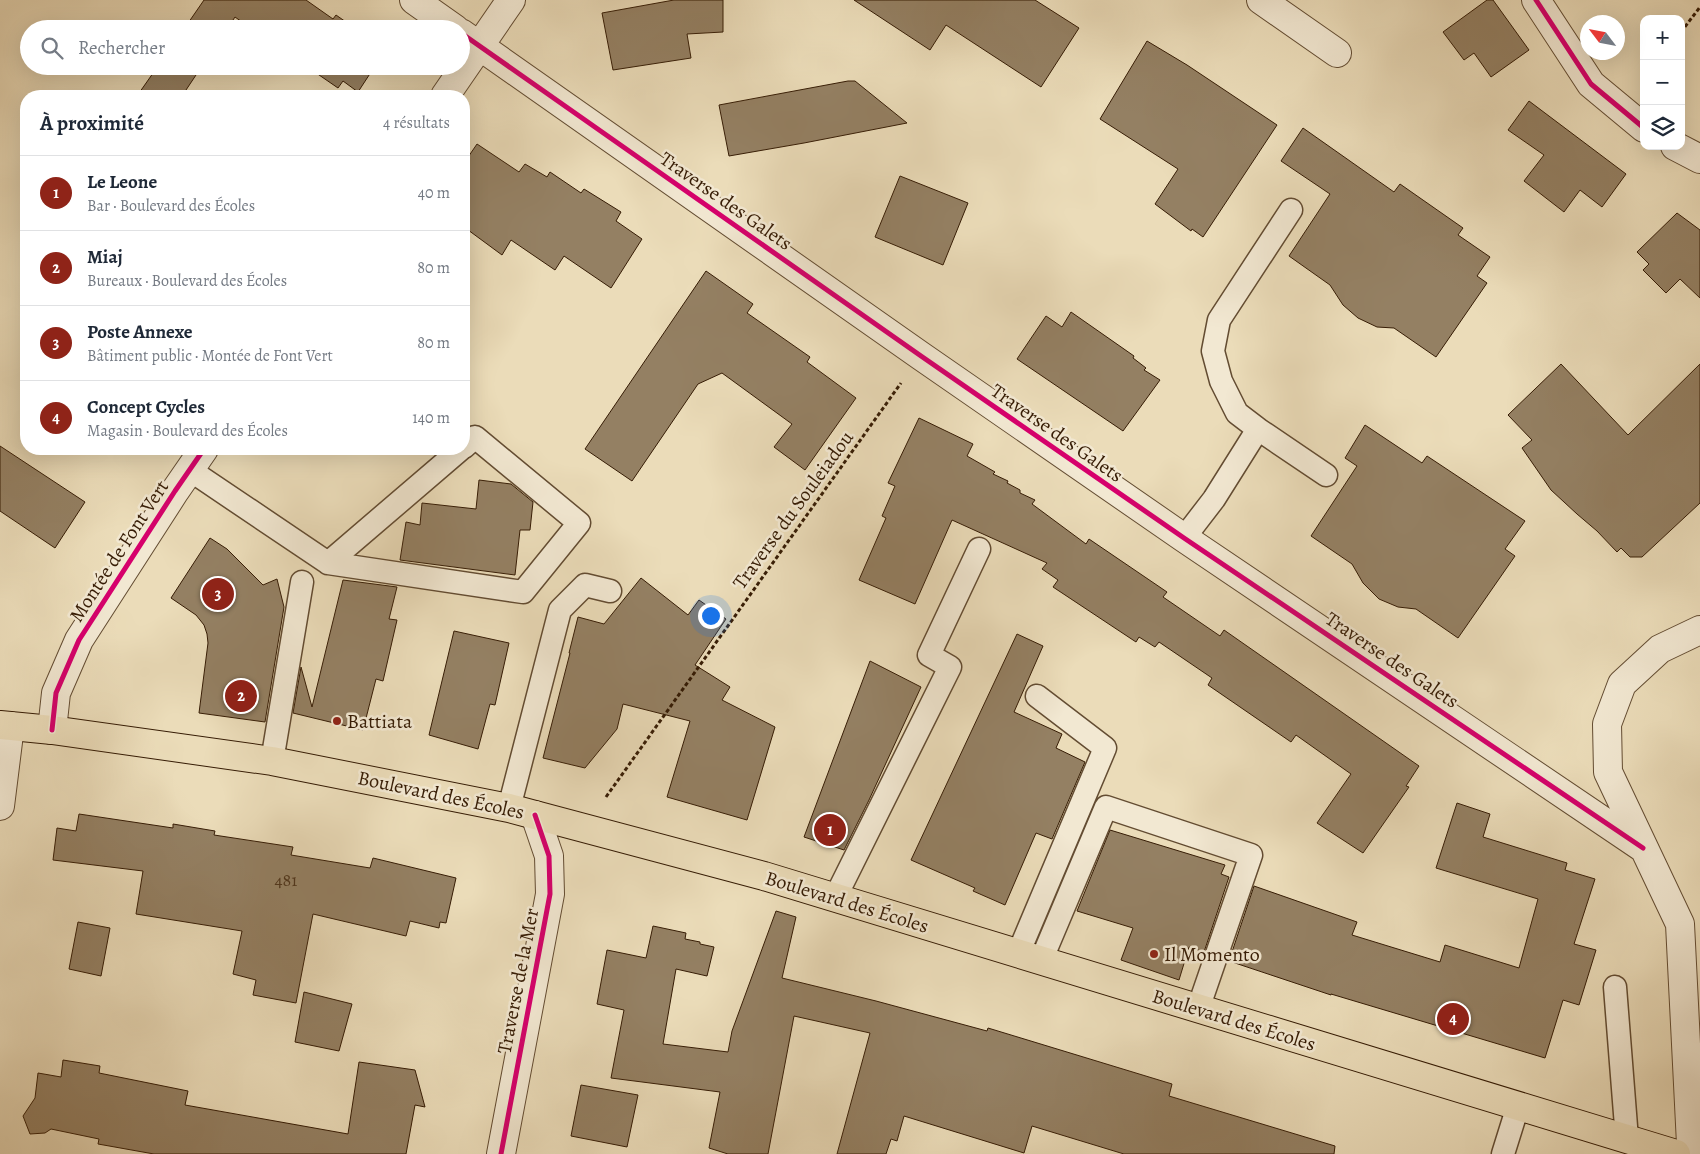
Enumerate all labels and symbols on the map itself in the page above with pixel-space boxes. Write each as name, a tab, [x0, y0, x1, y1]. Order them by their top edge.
north arrow	[1580, 15, 1625, 60]
street label: Traverse des Galets	[655, 145, 797, 257]
street label: Traverse des Galets	[986, 377, 1128, 489]
street label: Traverse du Souleiadou	[726, 425, 860, 595]
street label: Montée de Font Vert	[63, 474, 175, 627]
pin: 3	[202, 575, 234, 613]
your location	[698, 603, 724, 629]
street label: Traverse des Galets	[1320, 605, 1464, 715]
pin: 2	[225, 677, 257, 715]
place label: Battiata	[347, 708, 413, 735]
marker: Battiata	[331, 715, 343, 727]
street label: Boulevard des Écoles	[355, 764, 527, 826]
pin: 1	[814, 811, 846, 849]
street label: Boulevard des Écoles	[762, 864, 932, 940]
house number: 481	[274, 868, 298, 892]
street label: Traverse de la Mer	[491, 906, 545, 1056]
place label: Il Momento	[1164, 941, 1260, 968]
marker: Il Momento	[1148, 948, 1160, 960]
street label: Boulevard des Écoles	[1149, 982, 1319, 1058]
pin: 4	[1437, 1000, 1469, 1038]

